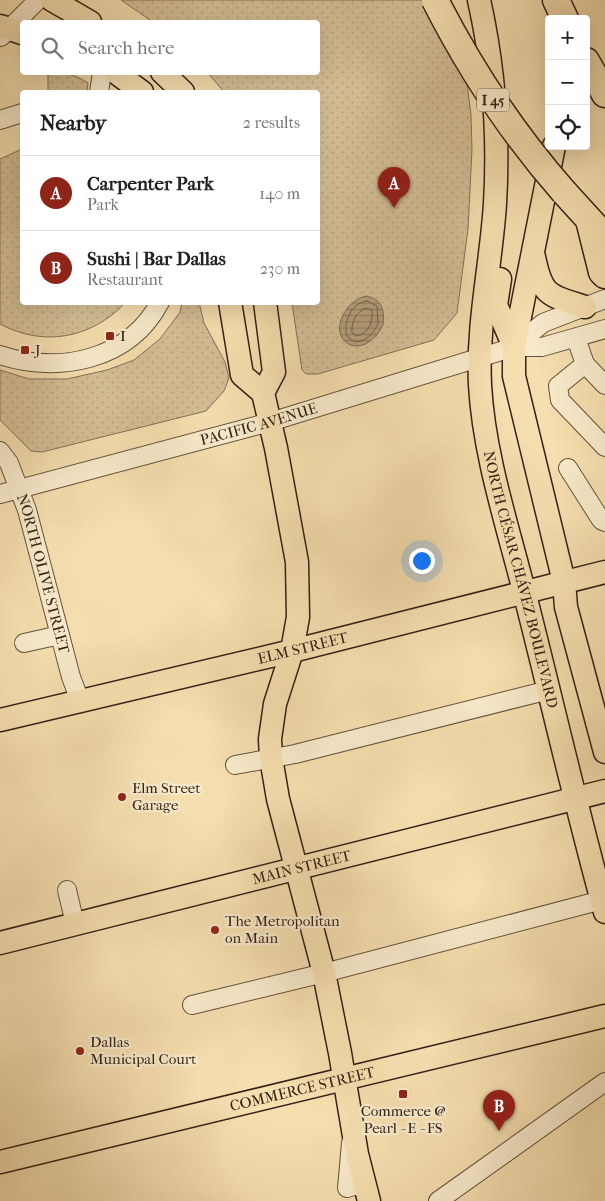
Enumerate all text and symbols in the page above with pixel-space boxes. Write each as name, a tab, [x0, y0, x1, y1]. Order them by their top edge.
map controls	[545, 15, 590, 150]
button: +	[545, 15, 590, 60]
search box	[20, 20, 320, 75]
icon: search	[38, 34, 66, 62]
text: Search here	[78, 37, 174, 59]
button: −	[545, 60, 590, 105]
road number: I 45	[477, 88, 509, 112]
button: locate	[545, 105, 590, 150]
text: Nearby	[40, 111, 106, 135]
text: 2 results	[243, 113, 300, 132]
pin: A	[378, 167, 410, 208]
text: Carpenter Park	[87, 173, 214, 195]
text: A	[51, 184, 61, 203]
text: 140 m	[259, 184, 300, 203]
text: Park	[87, 195, 119, 214]
text: Sushi | Bar Dallas	[87, 248, 226, 270]
text: B	[51, 259, 61, 278]
text: 230 m	[260, 259, 300, 278]
text: Restaurant	[87, 270, 163, 289]
place label: I	[120, 327, 126, 345]
marker: I	[104, 330, 116, 342]
place label: J	[34, 341, 41, 359]
marker: J	[19, 344, 31, 356]
street label: PACIFIC AVENUE	[198, 399, 320, 449]
street label: NORTH CÉSAR CHÁVEZ BOULEVARD	[480, 449, 562, 710]
street label: NORTH OLIVE STREET	[13, 491, 74, 656]
your location	[409, 548, 435, 574]
street label: ELM STREET	[256, 628, 350, 668]
place label: Elm Street Garage	[132, 779, 201, 814]
marker: Elm Street Garage	[116, 791, 128, 803]
street label: MAIN STREET	[250, 846, 354, 888]
place label: The Metropolitan on Main	[225, 912, 340, 947]
marker: The Metropolitan on Main	[209, 924, 221, 936]
place label: Dallas Municipal Court	[90, 1033, 197, 1068]
marker: Dallas Municipal Court	[74, 1045, 86, 1057]
street label: COMMERCE STREET	[228, 1063, 377, 1115]
marker: Commerce @ Pearl - E - FS	[397, 1088, 409, 1100]
pin: B	[483, 1090, 515, 1131]
place label: Commerce @ Pearl - E - FS	[361, 1102, 445, 1137]

